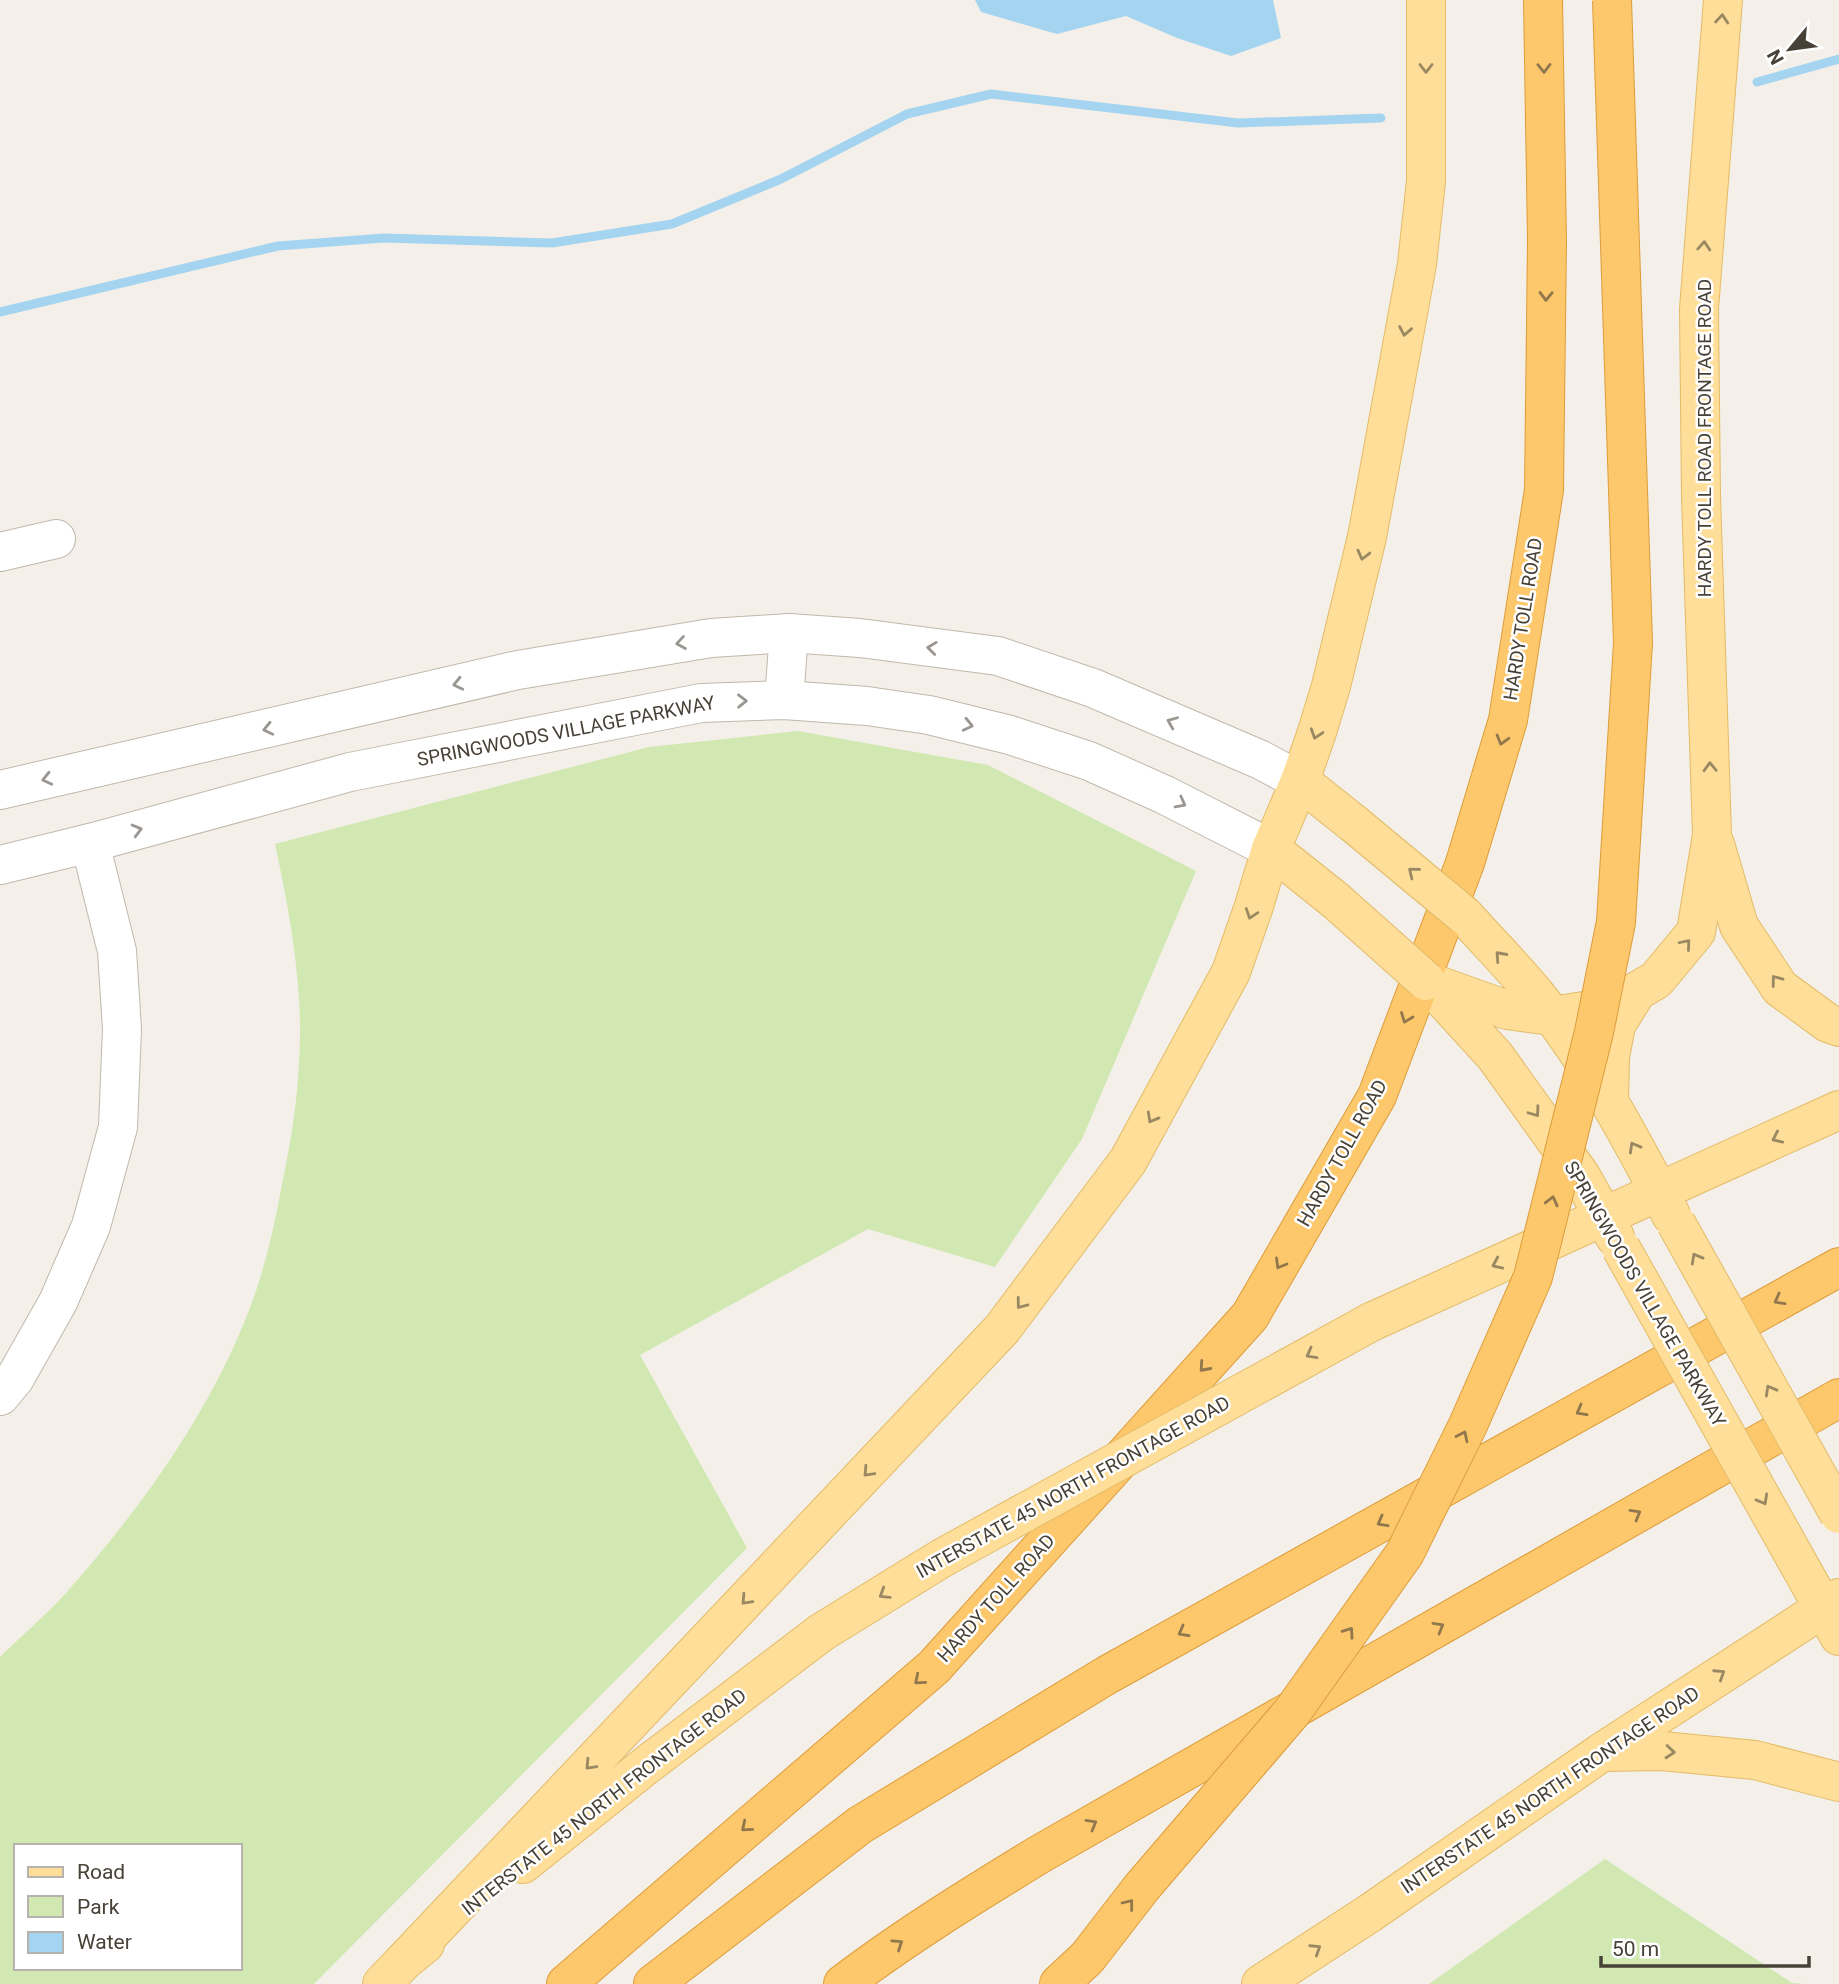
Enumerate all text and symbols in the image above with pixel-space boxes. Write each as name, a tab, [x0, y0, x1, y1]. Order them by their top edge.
one-way arrow	[1714, 13, 1729, 24]
north arrow	[1755, 14, 1825, 84]
text: N	[1762, 46, 1789, 68]
one-way arrow	[1418, 63, 1434, 74]
one-way arrow	[1536, 63, 1552, 74]
one-way arrow	[1696, 240, 1711, 251]
street label: HARDY TOLL ROAD FRONTAGE ROAD	[1693, 279, 1716, 597]
one-way arrow	[1538, 291, 1554, 301]
one-way arrow	[1398, 325, 1413, 337]
street label: HARDY TOLL ROAD	[1499, 536, 1547, 702]
one-way arrow	[1357, 548, 1371, 560]
one-way arrow	[676, 635, 687, 650]
one-way arrow	[926, 640, 938, 655]
one-way arrow	[452, 676, 464, 690]
street label: SPRINGWOODS VILLAGE PARKWAY	[415, 691, 717, 771]
one-way arrow	[737, 694, 748, 709]
one-way arrow	[962, 716, 974, 731]
one-way arrow	[1166, 716, 1178, 730]
one-way arrow	[262, 720, 274, 735]
one-way arrow	[1310, 727, 1324, 739]
one-way arrow	[1495, 734, 1510, 746]
one-way arrow	[1703, 761, 1718, 772]
one-way arrow	[41, 771, 53, 785]
one-way arrow	[1173, 795, 1186, 808]
one-way arrow	[131, 824, 143, 839]
one-way arrow	[1409, 867, 1421, 880]
one-way arrow	[1245, 907, 1259, 920]
one-way arrow	[1678, 940, 1690, 953]
one-way arrow	[1496, 951, 1509, 964]
one-way arrow	[1772, 975, 1784, 988]
one-way arrow	[1401, 1012, 1415, 1024]
street label: HARDY TOLL ROAD	[1292, 1076, 1392, 1230]
one-way arrow	[1527, 1104, 1539, 1117]
one-way arrow	[1146, 1111, 1160, 1123]
one-way arrow	[1772, 1130, 1784, 1144]
one-way arrow	[1629, 1142, 1642, 1154]
street label: SPRINGWOODS VILLAGE PARKWAY	[1559, 1157, 1731, 1431]
one-way arrow	[1544, 1195, 1558, 1207]
one-way arrow	[1691, 1253, 1704, 1266]
one-way arrow	[1276, 1256, 1289, 1269]
one-way arrow	[1491, 1256, 1504, 1270]
one-way arrow	[1774, 1292, 1787, 1305]
one-way arrow	[1017, 1296, 1029, 1308]
one-way arrow	[1306, 1346, 1318, 1360]
one-way arrow	[1200, 1359, 1213, 1372]
one-way arrow	[1765, 1385, 1778, 1398]
street label: INTERSTATE 45 NORTH FRONTAGE ROAD	[912, 1391, 1234, 1583]
one-way arrow	[1575, 1403, 1588, 1416]
one-way arrow	[1454, 1431, 1468, 1443]
one-way arrow	[863, 1464, 876, 1477]
one-way arrow	[1755, 1493, 1768, 1505]
one-way arrow	[1629, 1509, 1642, 1522]
one-way arrow	[1377, 1514, 1389, 1527]
street label: HARDY TOLL ROAD	[932, 1529, 1060, 1667]
one-way arrow	[878, 1585, 891, 1598]
one-way arrow	[742, 1592, 755, 1605]
one-way arrow	[1431, 1622, 1444, 1635]
one-way arrow	[1178, 1624, 1191, 1637]
one-way arrow	[1341, 1627, 1353, 1640]
one-way arrow	[1713, 1670, 1726, 1683]
one-way arrow	[915, 1672, 928, 1684]
street label: INTERSTATE 45 NORTH FRONTAGE ROAD	[1396, 1681, 1704, 1899]
street label: INTERSTATE 45 NORTH FRONTAGE ROAD	[457, 1684, 751, 1920]
one-way arrow	[1665, 1744, 1676, 1759]
one-way arrow	[585, 1757, 598, 1770]
one-way arrow	[741, 1819, 754, 1831]
one-way arrow	[1084, 1820, 1097, 1833]
legend	[14, 1844, 242, 1970]
text: Road	[77, 1860, 125, 1884]
text: Park	[77, 1895, 120, 1919]
one-way arrow	[1120, 1899, 1133, 1912]
scale bar	[1601, 1924, 1809, 1968]
text: Water	[77, 1930, 132, 1954]
text: 50 m	[1612, 1937, 1659, 1961]
one-way arrow	[891, 1939, 904, 1952]
one-way arrow	[1308, 1944, 1321, 1957]

